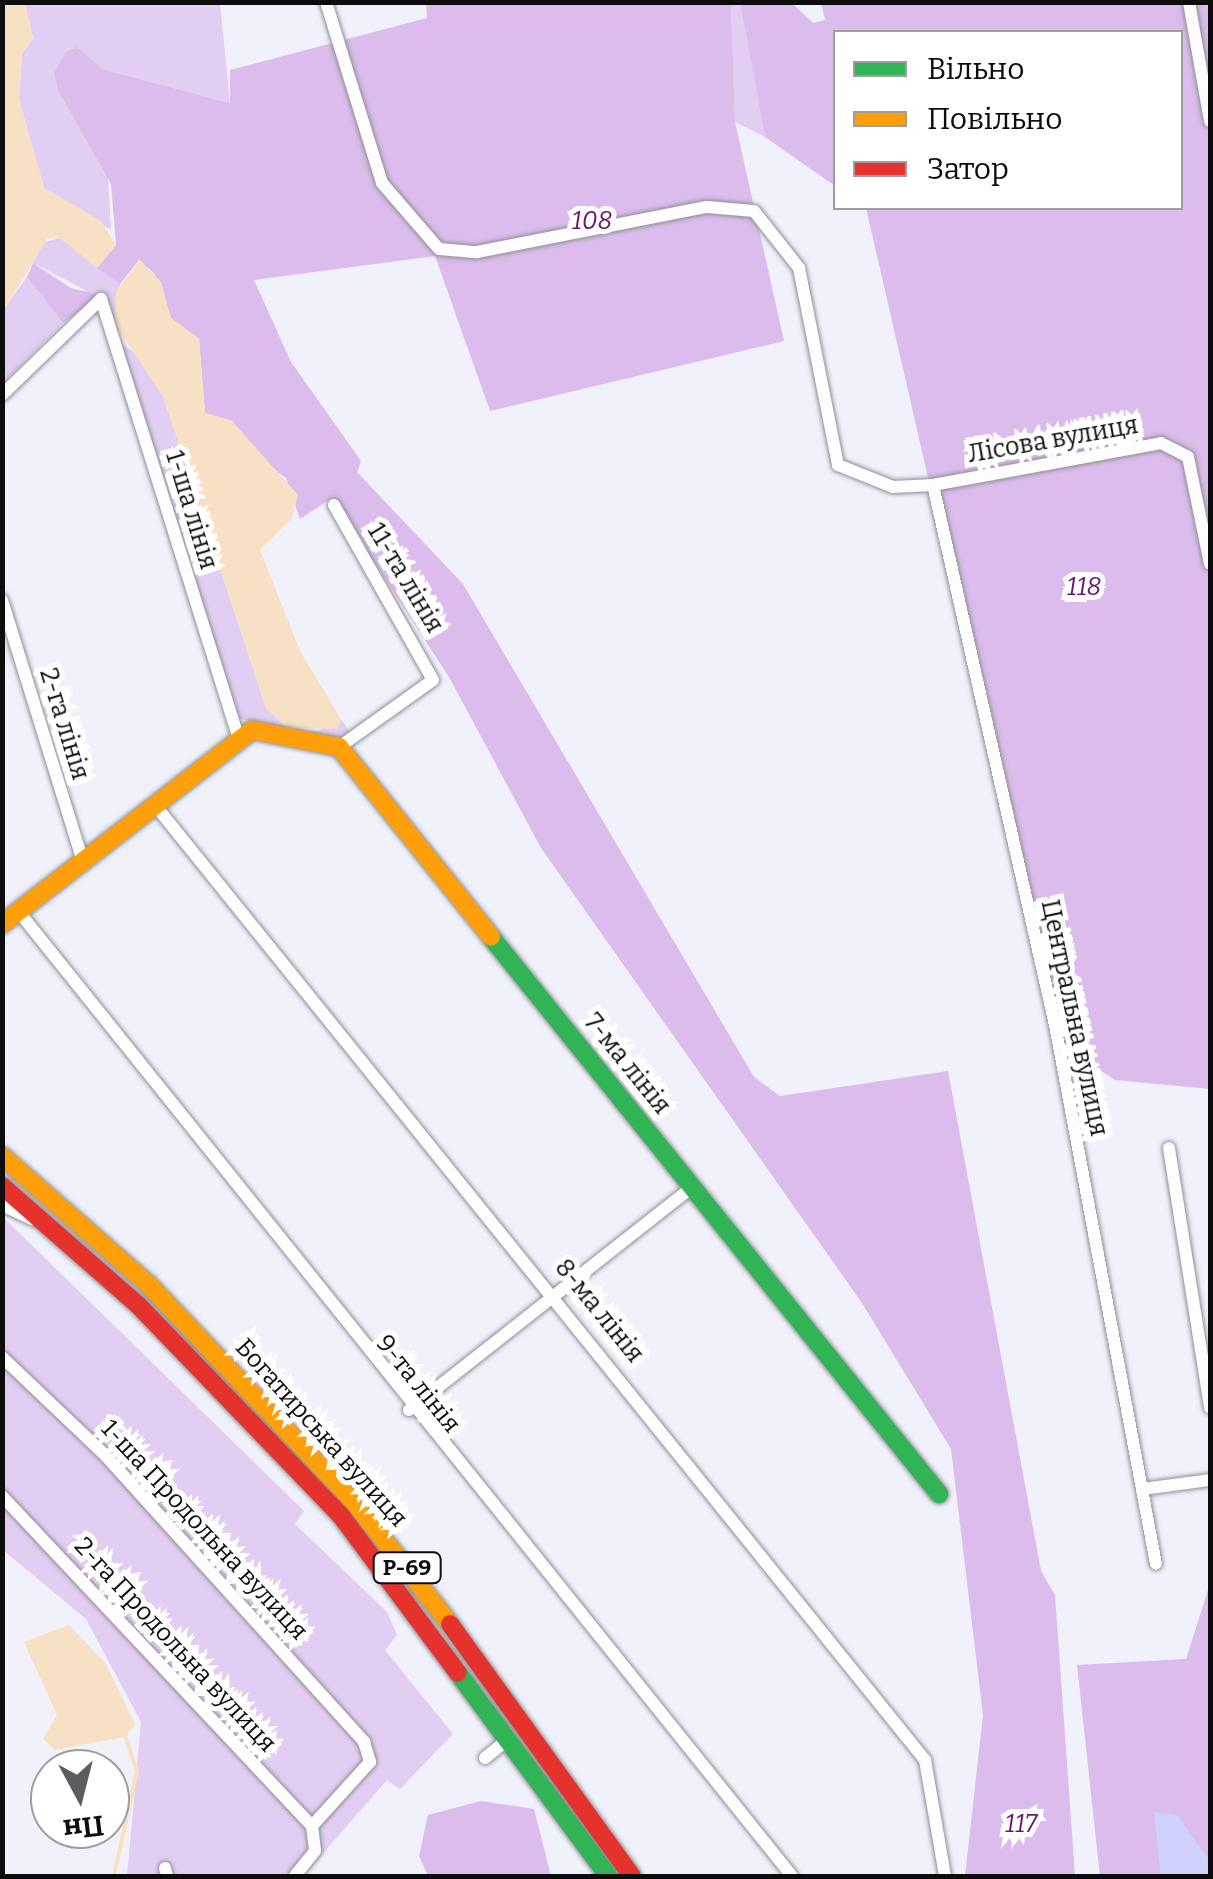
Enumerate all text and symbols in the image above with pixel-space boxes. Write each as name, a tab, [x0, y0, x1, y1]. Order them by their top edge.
legend	[833, 30, 1183, 210]
text: Вільно	[927, 51, 1024, 87]
text: Повільно	[927, 101, 1062, 137]
text: Затор	[927, 151, 1009, 187]
park label: 108	[572, 206, 612, 236]
street label: Лісова вулиця	[966, 410, 1140, 470]
street label: 1-ша лінія	[159, 447, 223, 573]
street label: 11-та лінія	[361, 518, 449, 638]
park label: 118	[1067, 572, 1101, 602]
street label: 2-га лінія	[33, 665, 95, 783]
street label: Центральна вулиця	[1034, 897, 1114, 1139]
street label: 7-ма лінія	[577, 1008, 677, 1120]
street label: 8-ма лінія	[548, 1253, 650, 1369]
street label: 9-та лінія	[370, 1329, 466, 1439]
street label: Богатирська вулиця	[229, 1333, 413, 1533]
street label: 1-ша Продольна вулиця	[94, 1414, 314, 1646]
street label: 2-га Продольна вулиця	[68, 1532, 282, 1758]
road number: Р-69	[372, 1551, 442, 1585]
north arrow	[30, 1749, 130, 1849]
text: Пн	[61, 1808, 106, 1846]
park label: 117	[1005, 1809, 1037, 1839]

